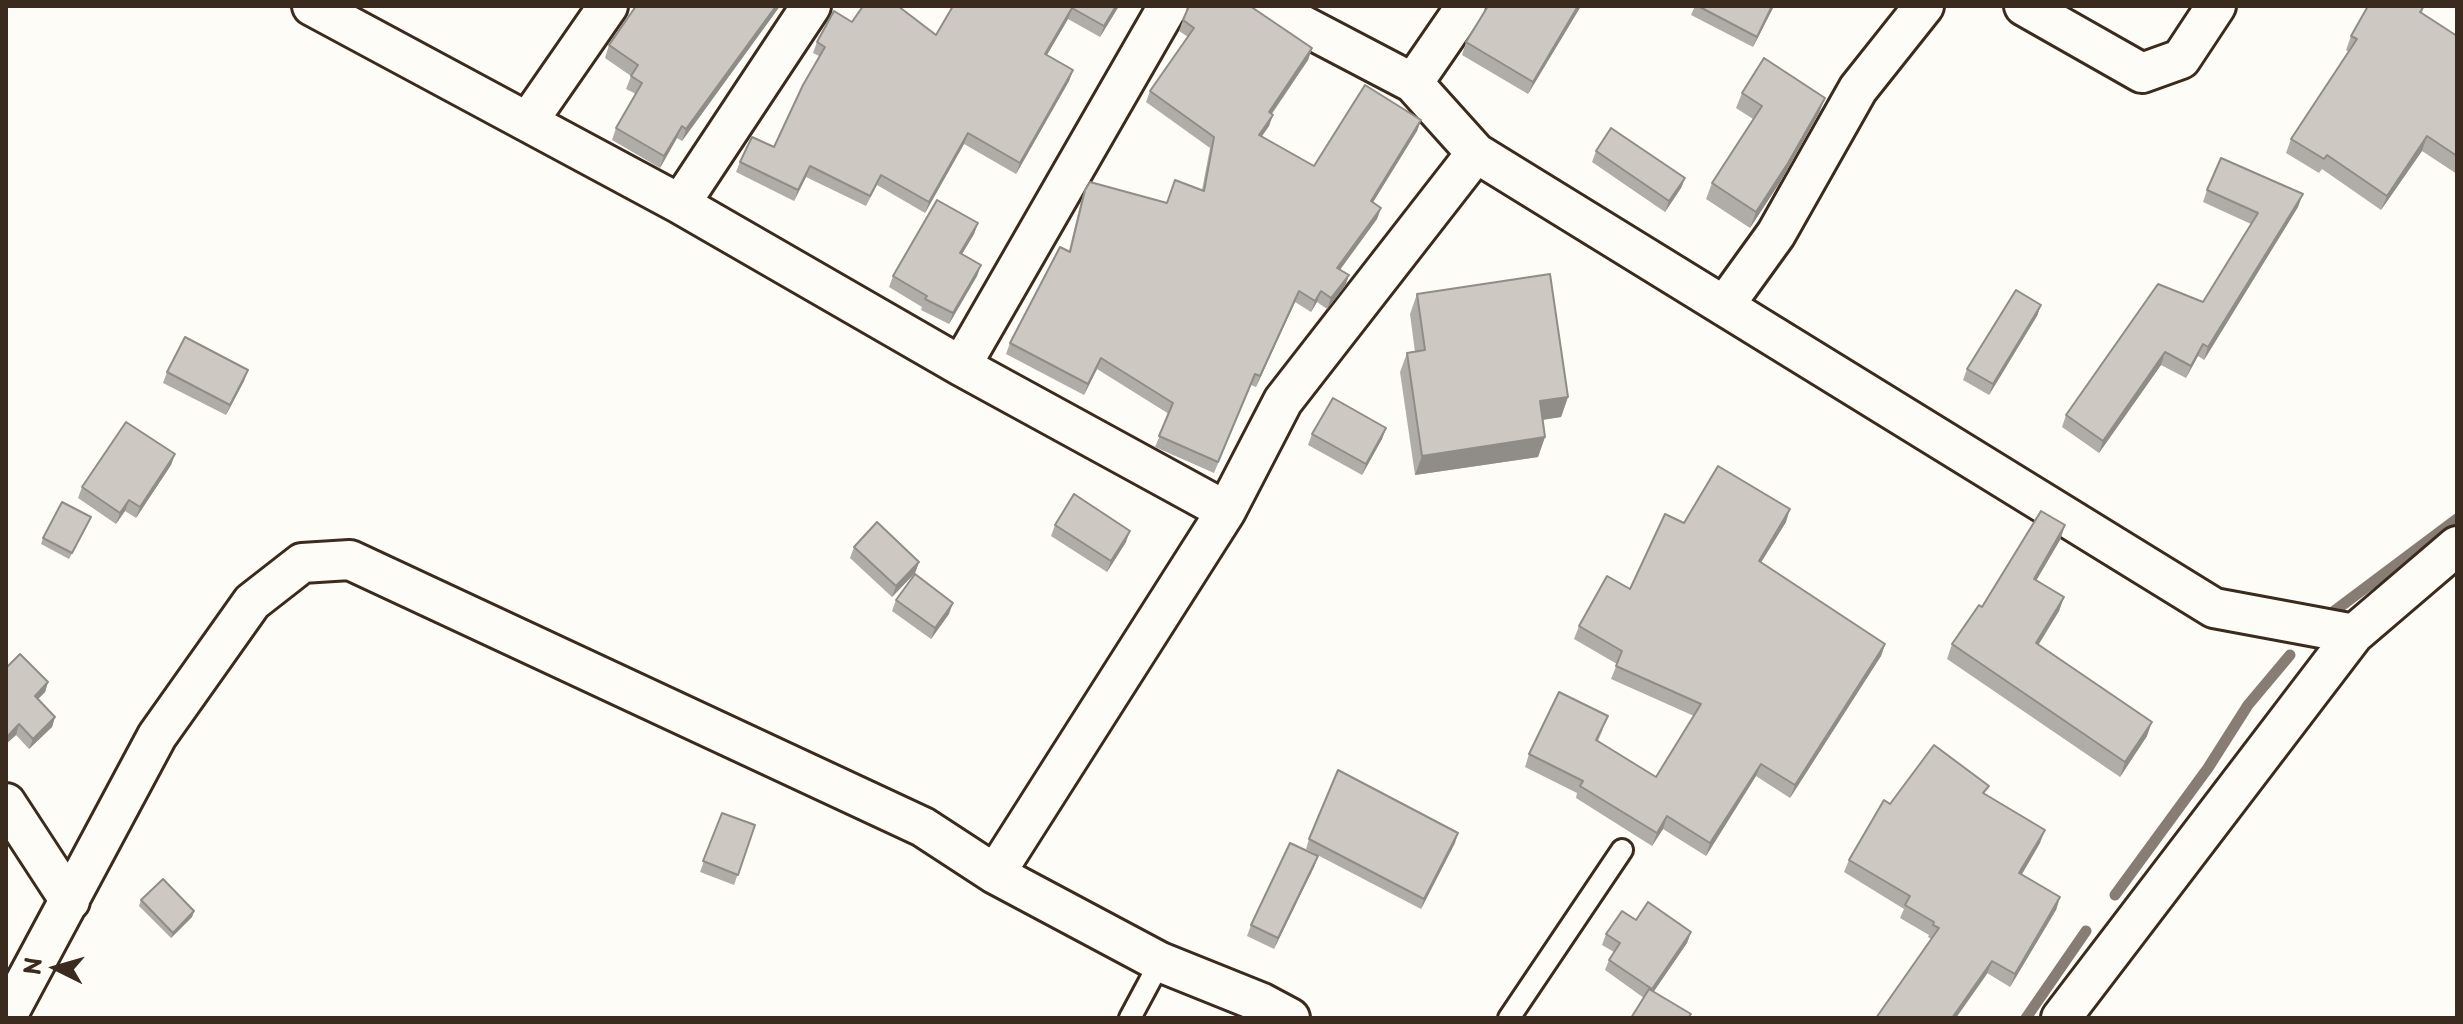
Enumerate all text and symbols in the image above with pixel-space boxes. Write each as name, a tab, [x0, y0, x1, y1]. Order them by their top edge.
north arrow	[16, 928, 96, 1008]
text: N	[14, 956, 49, 976]

